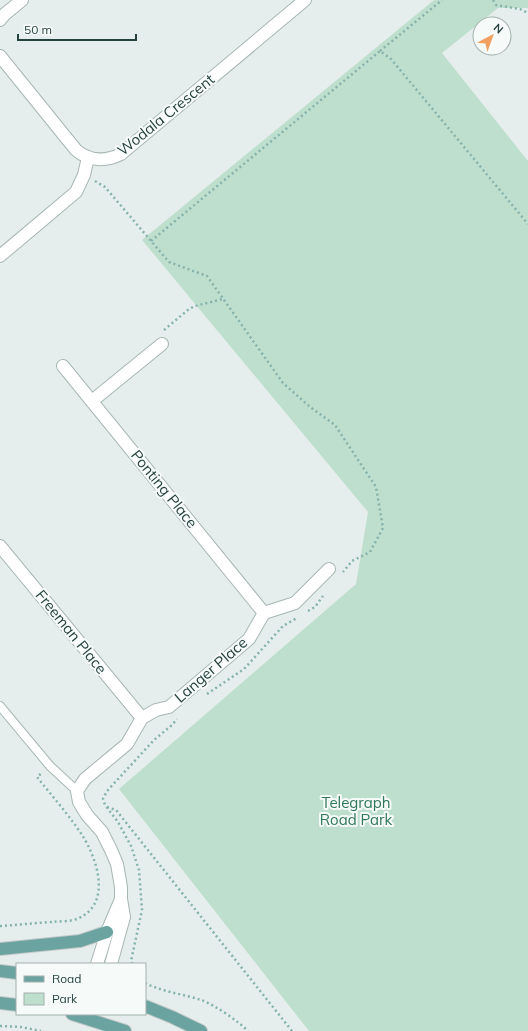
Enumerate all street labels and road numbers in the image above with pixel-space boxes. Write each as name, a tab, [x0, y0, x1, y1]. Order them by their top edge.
street label: Wodala Crescent	[113, 70, 218, 160]
street label: Ponting Place	[127, 446, 202, 532]
street label: Freeman Place	[32, 586, 111, 678]
street label: Langer Place	[170, 633, 251, 706]

